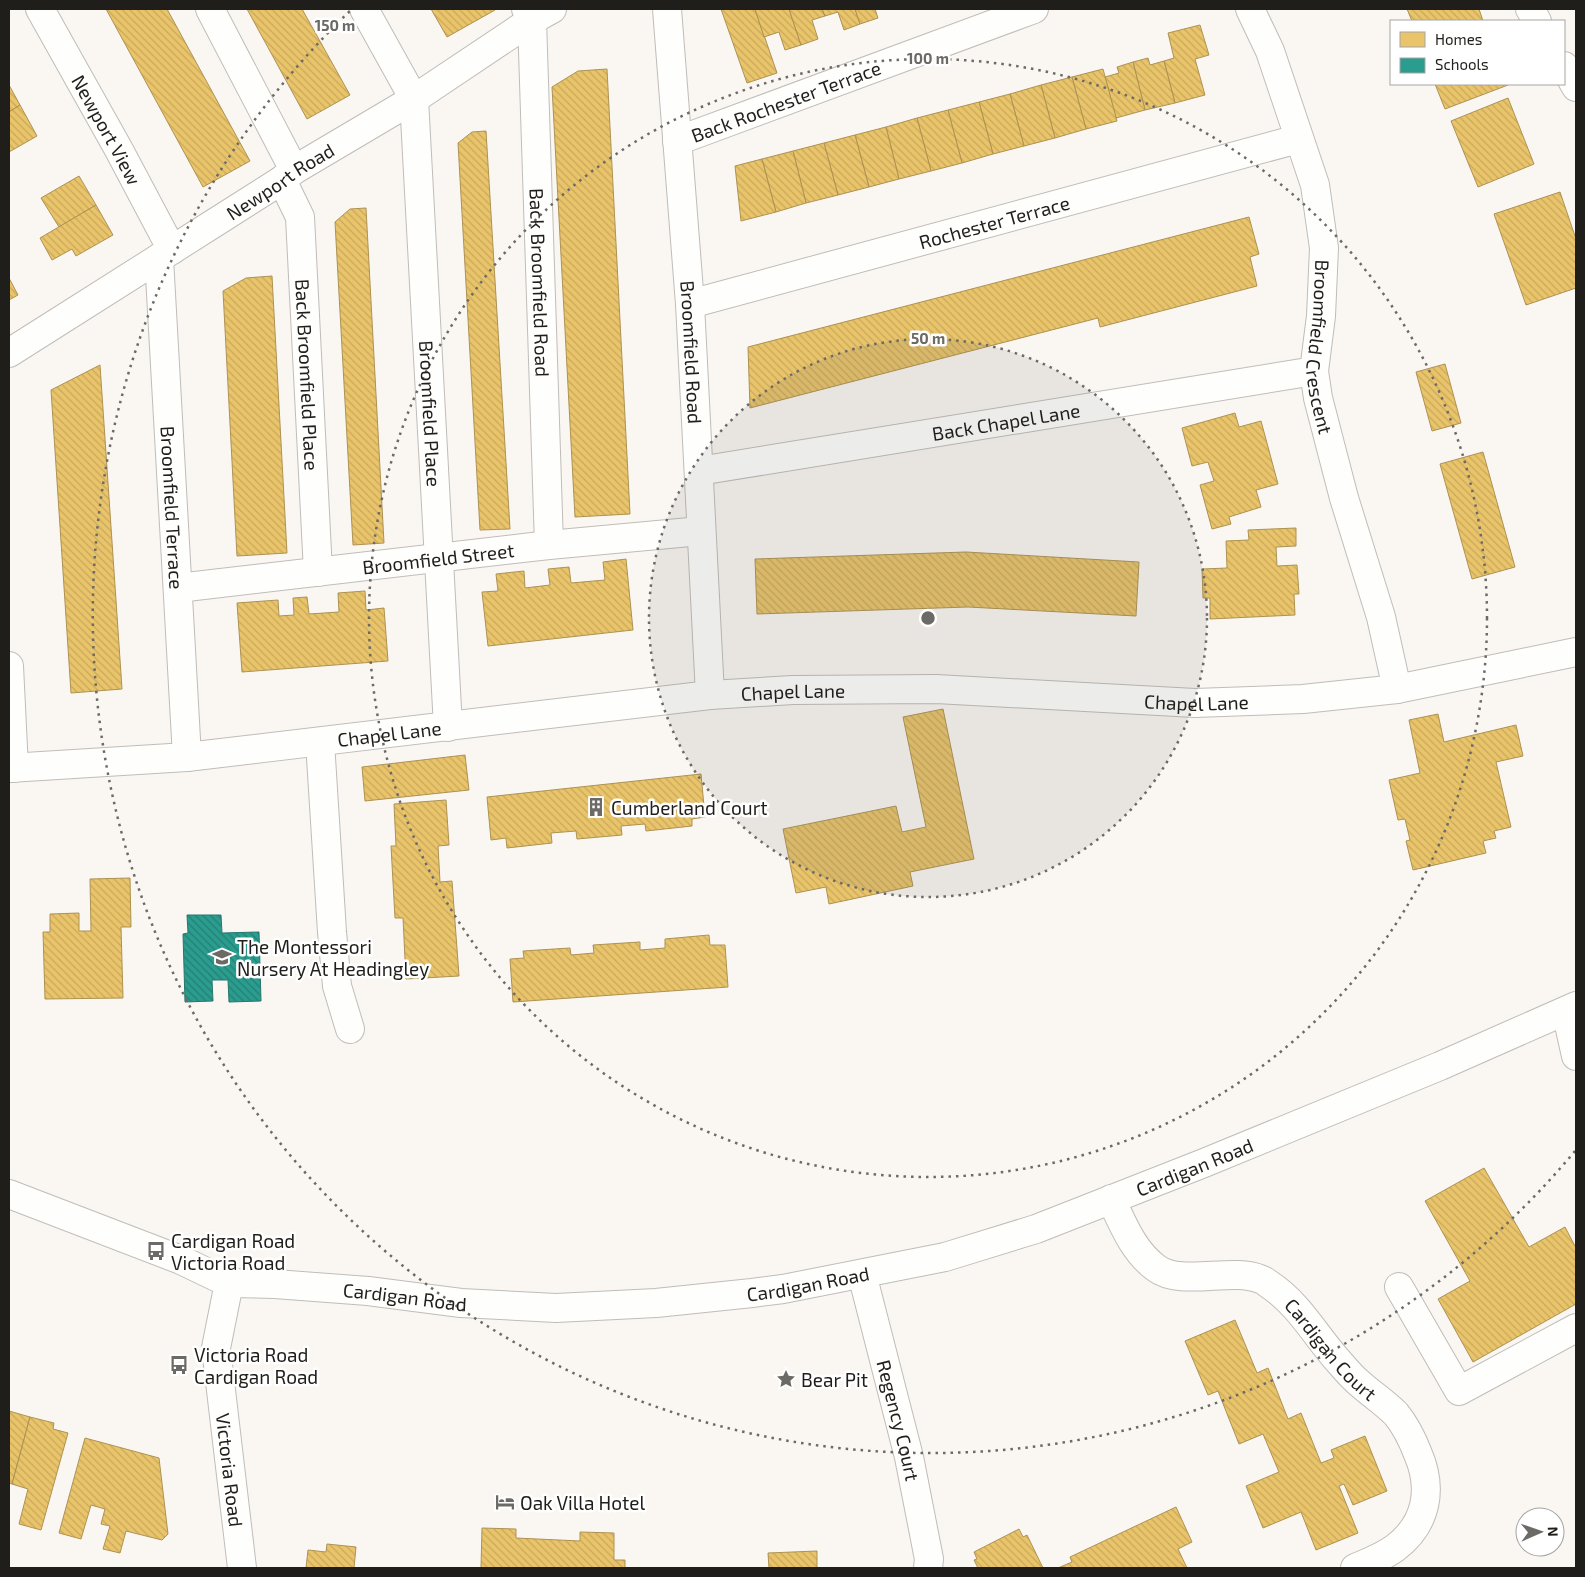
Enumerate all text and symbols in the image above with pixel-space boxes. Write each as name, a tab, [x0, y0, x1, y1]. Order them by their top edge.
text: 150 m	[315, 16, 355, 34]
legend	[1390, 20, 1565, 85]
text: Homes	[1435, 30, 1482, 48]
text: 100 m	[907, 49, 949, 67]
street label: Back Rochester Terrace	[688, 55, 884, 146]
text: Schools	[1435, 55, 1489, 73]
street label: Newport View	[68, 71, 147, 189]
street label: Newport Road	[222, 138, 338, 224]
street label: Back Broomfield Road	[526, 188, 555, 377]
street label: Rochester Terrace	[916, 190, 1072, 253]
street label: Broomfield Crescent	[1302, 259, 1338, 436]
street label: Back Broomfield Place	[292, 278, 324, 471]
street label: Broomfield Road	[677, 279, 708, 424]
text: 50 m	[911, 329, 945, 347]
street label: Broomfield Place	[416, 340, 446, 487]
street label: Back Chapel Lane	[930, 398, 1082, 444]
street label: Broomfield Terrace	[157, 425, 189, 590]
street label: Broomfield Street	[361, 538, 515, 578]
centre of rings	[919, 609, 937, 627]
street label: Chapel Lane	[740, 678, 845, 705]
street label: Chapel Lane	[1144, 689, 1249, 715]
street label: Chapel Lane	[336, 715, 442, 751]
building icon: Cumberland Court	[585, 796, 607, 818]
place label: Cumberland Court	[611, 796, 768, 819]
place label: The Montessori Nursery At Headingley	[237, 935, 429, 980]
school or university icon: The Montessori Nursery At Headingley	[211, 946, 233, 968]
street label: Cardigan Road	[1132, 1133, 1256, 1200]
place label: Cardigan Road Victoria Road	[171, 1229, 295, 1274]
bus stop icon: Cardigan Road Victoria Road	[145, 1240, 167, 1262]
street label: Cardigan Road	[745, 1261, 871, 1305]
street label: Cardigan Road	[342, 1278, 467, 1315]
street label: Cardigan Court	[1281, 1293, 1382, 1405]
place label: Victoria Road Cardigan Road	[194, 1343, 318, 1388]
bus stop icon: Victoria Road Cardigan Road	[168, 1354, 190, 1376]
street label: Regency Court	[873, 1357, 925, 1483]
place icon: Bear Pit	[775, 1368, 797, 1390]
place label: Bear Pit	[801, 1368, 868, 1391]
street label: Victoria Road	[212, 1412, 249, 1528]
hotel icon: Oak Villa Hotel	[494, 1491, 516, 1513]
place label: Oak Villa Hotel	[520, 1491, 646, 1514]
north arrow	[1515, 1507, 1565, 1557]
text: N	[1545, 1526, 1562, 1537]

